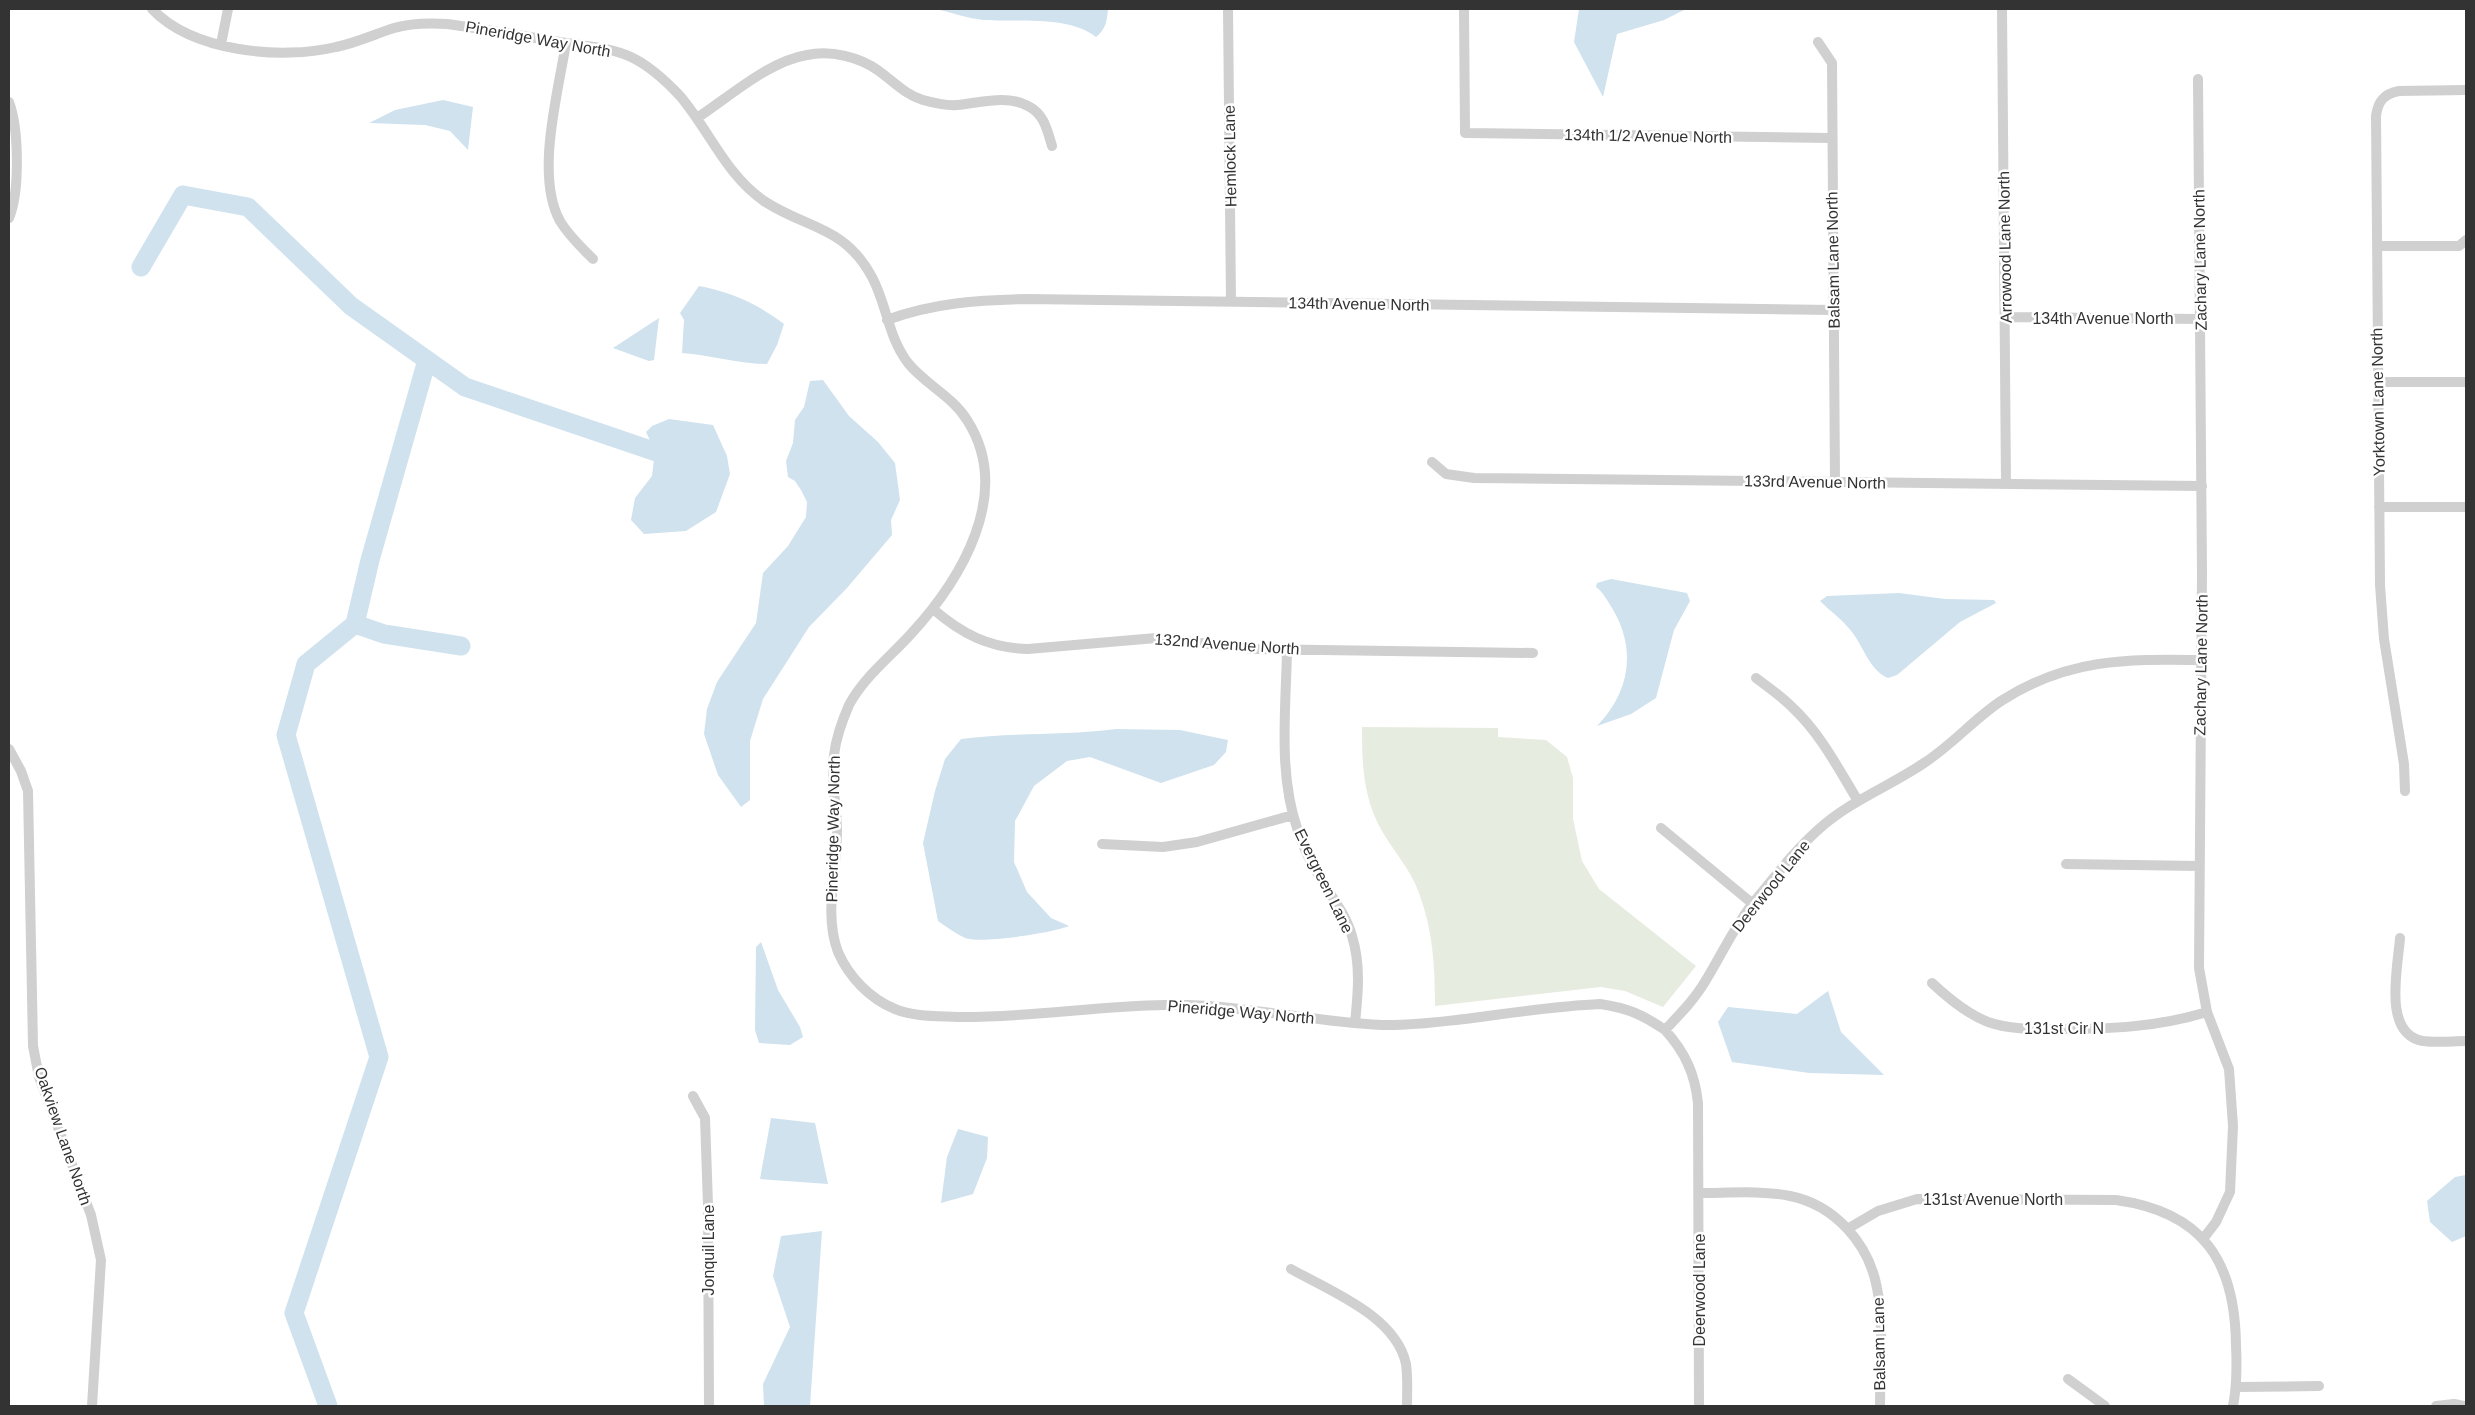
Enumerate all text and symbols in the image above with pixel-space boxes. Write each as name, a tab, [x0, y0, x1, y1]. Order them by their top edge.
street label: Pineridge Way North	[464, 18, 612, 60]
street label: Hemlock Lane	[1221, 105, 1239, 207]
street label: 134th 1/2 Avenue North	[1564, 126, 1732, 146]
street label: Arrowood Lane North	[1995, 171, 2015, 323]
street label: Zachary Lane North	[2190, 189, 2210, 331]
street label: Balsam Lane North	[1823, 191, 1843, 329]
street label: 134th Avenue North	[1288, 294, 1430, 314]
street label: 134th Avenue North	[2032, 310, 2174, 327]
street label: Yorktown Lane North	[2368, 327, 2388, 477]
street label: 133rd Avenue North	[1744, 472, 1886, 492]
street label: Zachary Lane North	[2191, 594, 2211, 736]
street label: 132nd Avenue North	[1154, 630, 1300, 658]
street label: Pineridge Way North	[823, 755, 843, 903]
street label: Evergreen Lane	[1291, 826, 1357, 936]
street label: Deerwood Lane	[1729, 837, 1813, 935]
street label: Pineridge Way North	[1167, 997, 1315, 1027]
street label: 131st Cir N	[2024, 1020, 2104, 1037]
street label: Oakview Lane North	[31, 1065, 95, 1207]
street label: 131st Avenue North	[1923, 1191, 2063, 1208]
street label: Jonquil Lane	[700, 1205, 717, 1295]
street label: Deerwood Lane	[1691, 1233, 1708, 1346]
street label: Balsam Lane	[1870, 1297, 1888, 1391]

